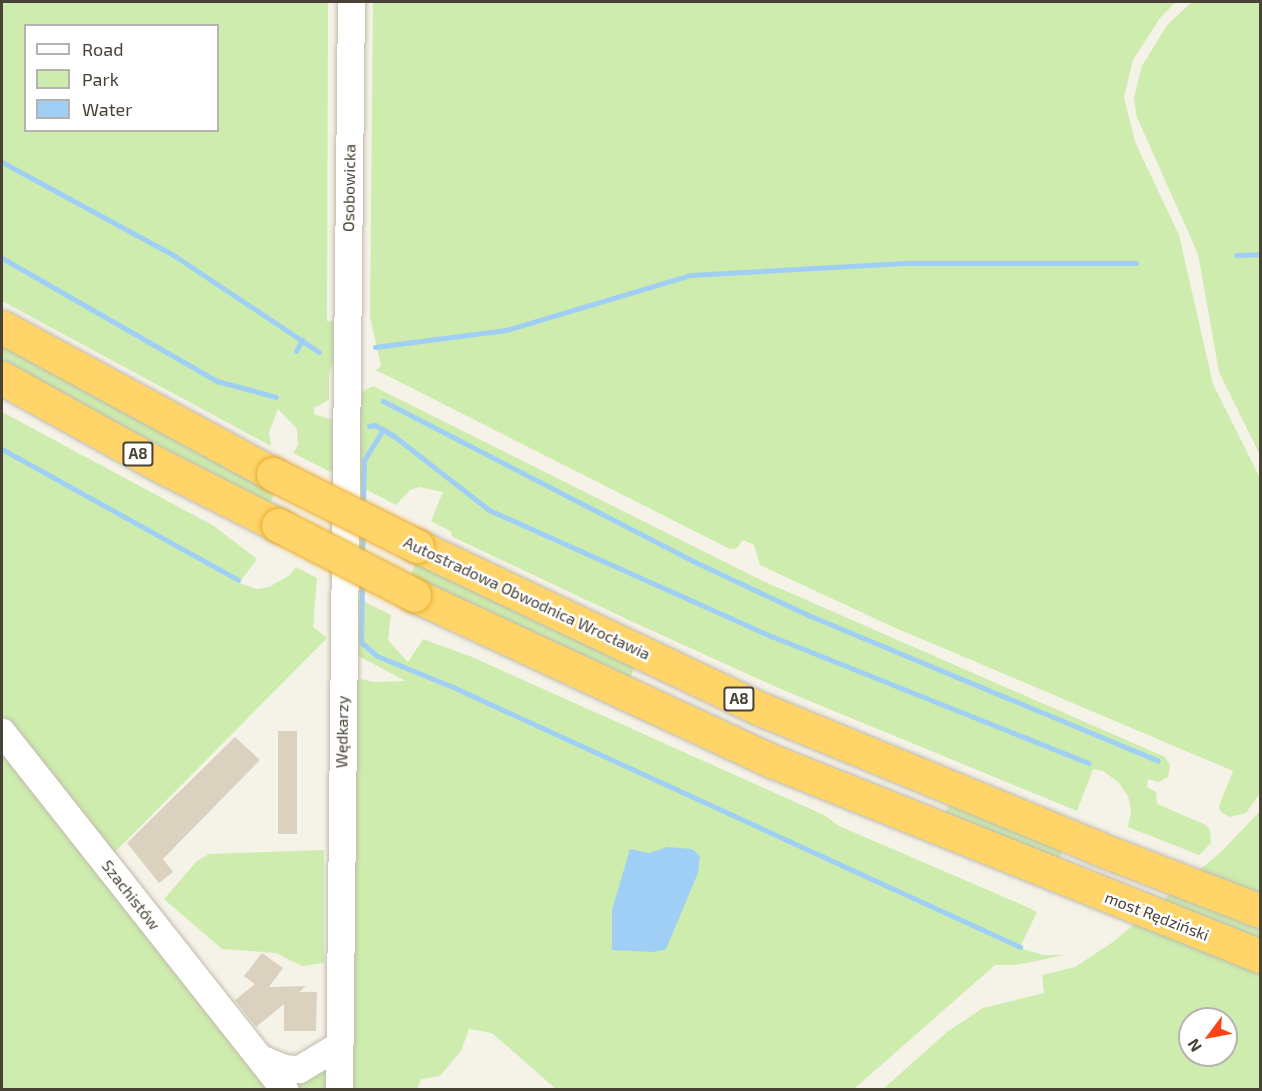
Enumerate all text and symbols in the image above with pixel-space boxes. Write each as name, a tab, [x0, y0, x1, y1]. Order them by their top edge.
legend	[24, 24, 219, 132]
text: Road	[82, 38, 123, 60]
text: Park	[82, 68, 119, 90]
text: Water	[82, 98, 132, 120]
street label: Osobowicka	[339, 144, 359, 232]
road number: A8	[122, 442, 154, 466]
street label: Autostradowa Obwodnica Wrocławia	[401, 532, 653, 664]
road number: A8	[722, 687, 756, 711]
street label: Wędkarzy	[332, 696, 352, 768]
street label: Szachistów	[98, 856, 164, 934]
street label: most Rędziński	[1102, 887, 1212, 945]
north arrow	[1178, 1007, 1238, 1067]
text: N	[1183, 1036, 1205, 1056]

